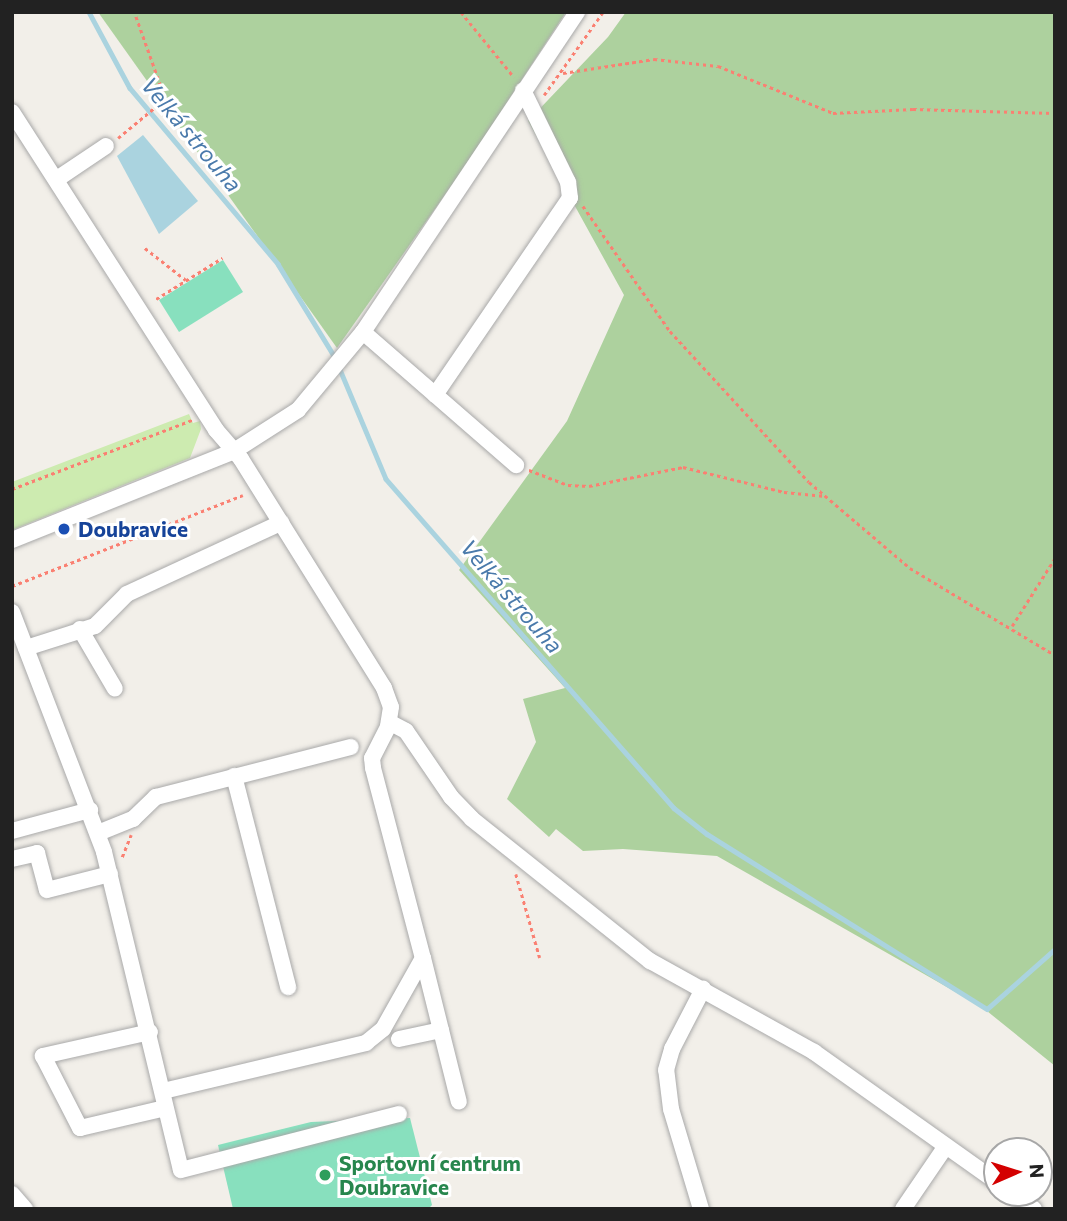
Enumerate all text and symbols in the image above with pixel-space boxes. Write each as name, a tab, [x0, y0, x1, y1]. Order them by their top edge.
water label: Velká strouha	[136, 71, 248, 197]
place label: Doubravice	[78, 516, 188, 542]
marker: Doubravice	[56, 521, 72, 537]
water label: Velká strouha	[455, 534, 569, 658]
north arrow	[983, 1137, 1053, 1207]
place label: Sportovní centrum Doubravice	[339, 1150, 521, 1200]
text: N	[1026, 1163, 1049, 1179]
marker: Sportovní centrum Doubravice	[317, 1167, 333, 1183]

